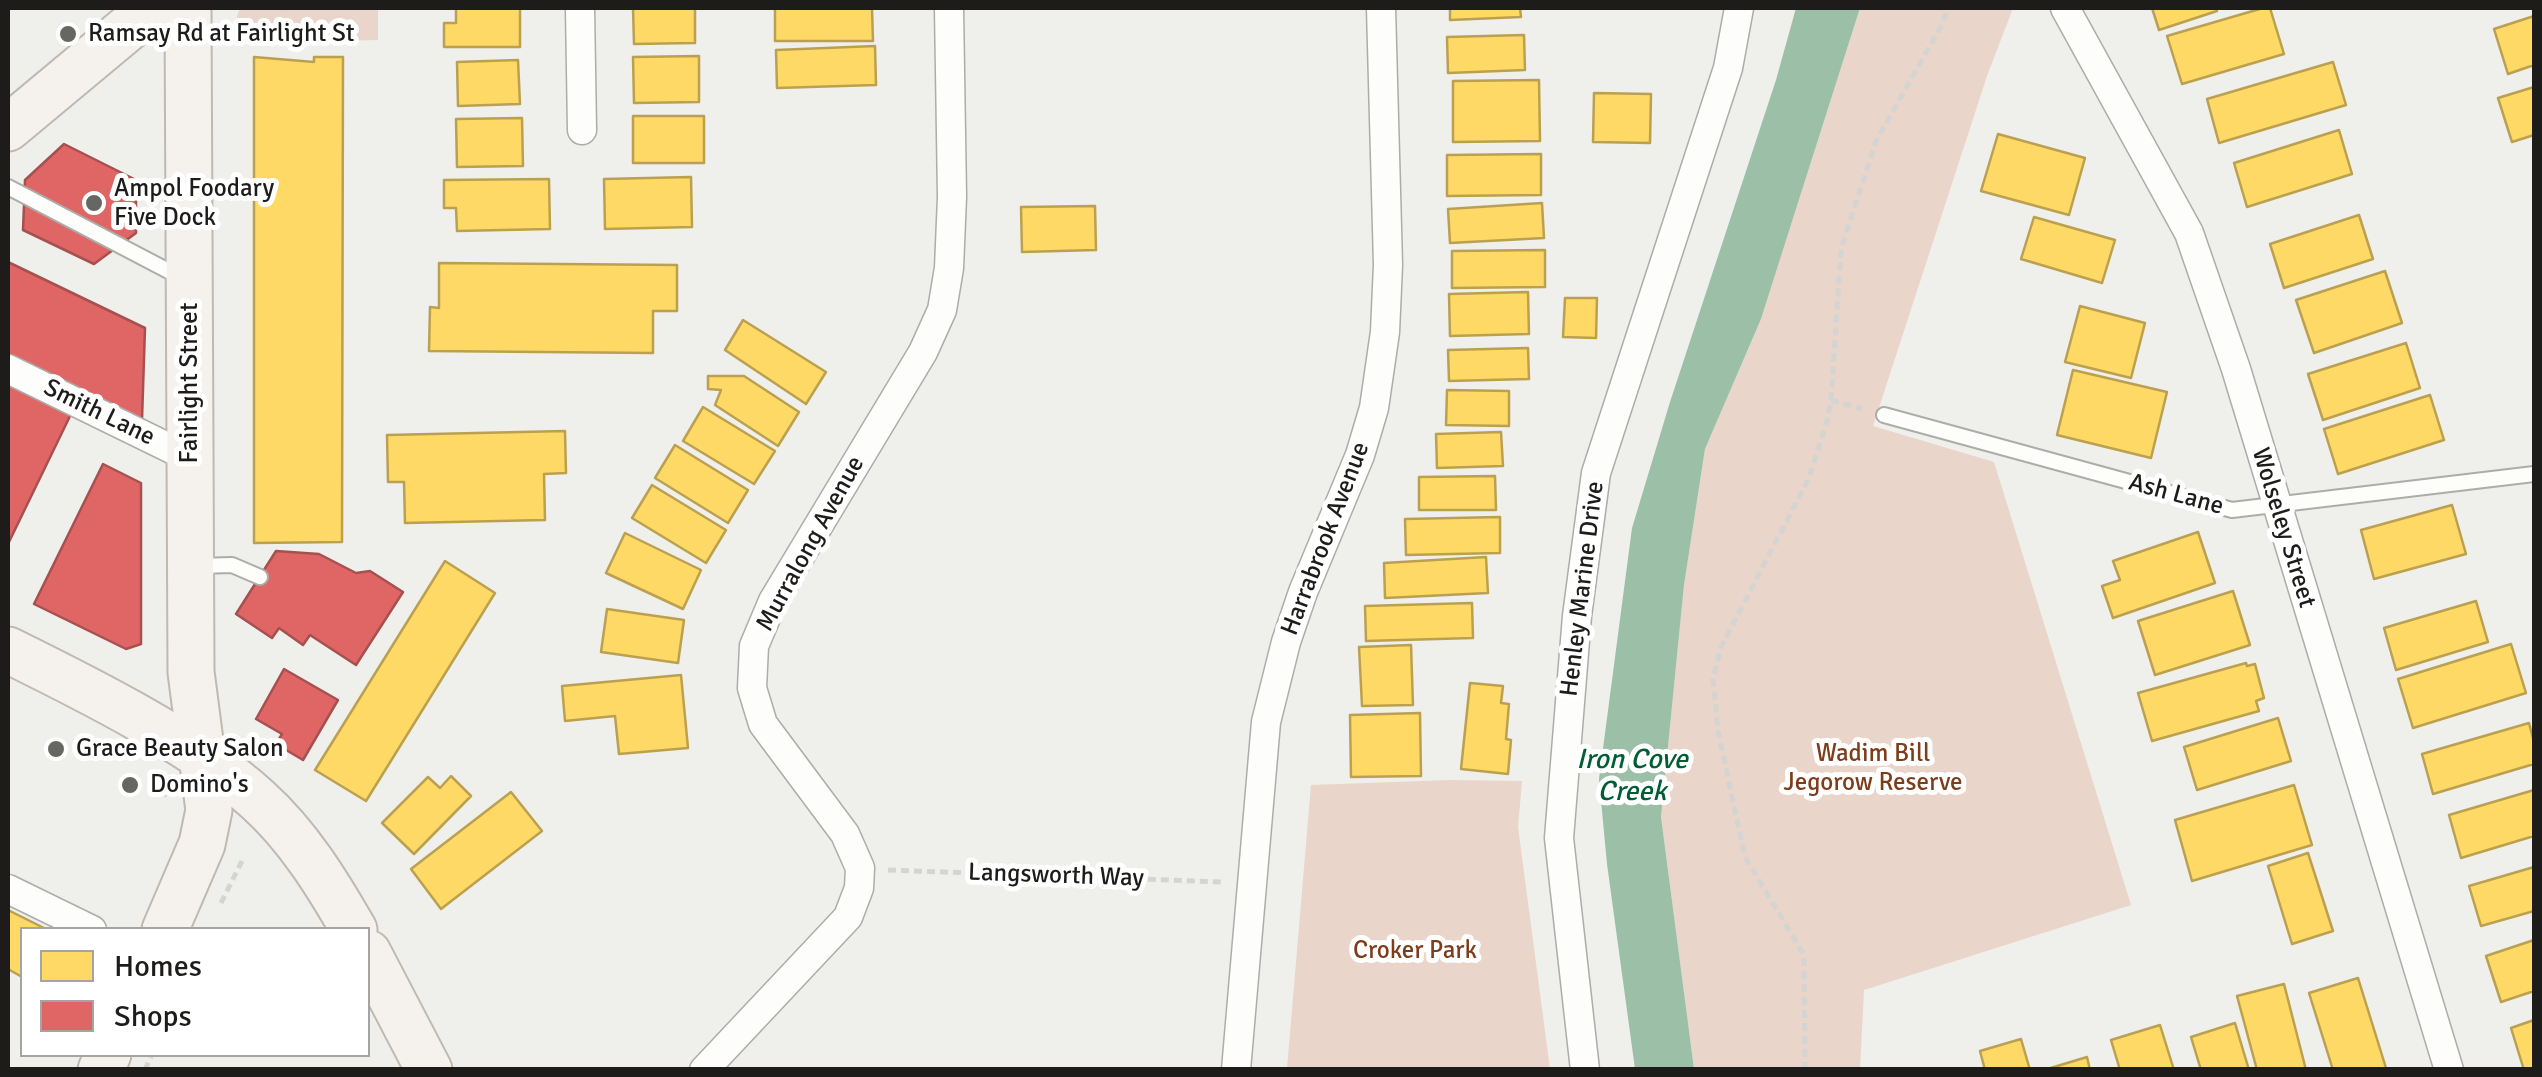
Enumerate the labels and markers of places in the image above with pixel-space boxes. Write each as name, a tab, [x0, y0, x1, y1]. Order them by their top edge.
place label: Ramsay Rd at Fairlight St	[88, 19, 355, 49]
marker: Ramsay Rd at Fairlight St	[57, 23, 79, 45]
place label: Ampol Foodary Five Dock	[114, 174, 274, 233]
marker: Ampol Foodary Five Dock	[83, 192, 105, 214]
place label: Grace Beauty Salon	[76, 734, 284, 764]
marker: Grace Beauty Salon	[45, 738, 67, 760]
place label: Domino's	[150, 770, 249, 800]
marker: Domino's	[119, 774, 141, 796]

